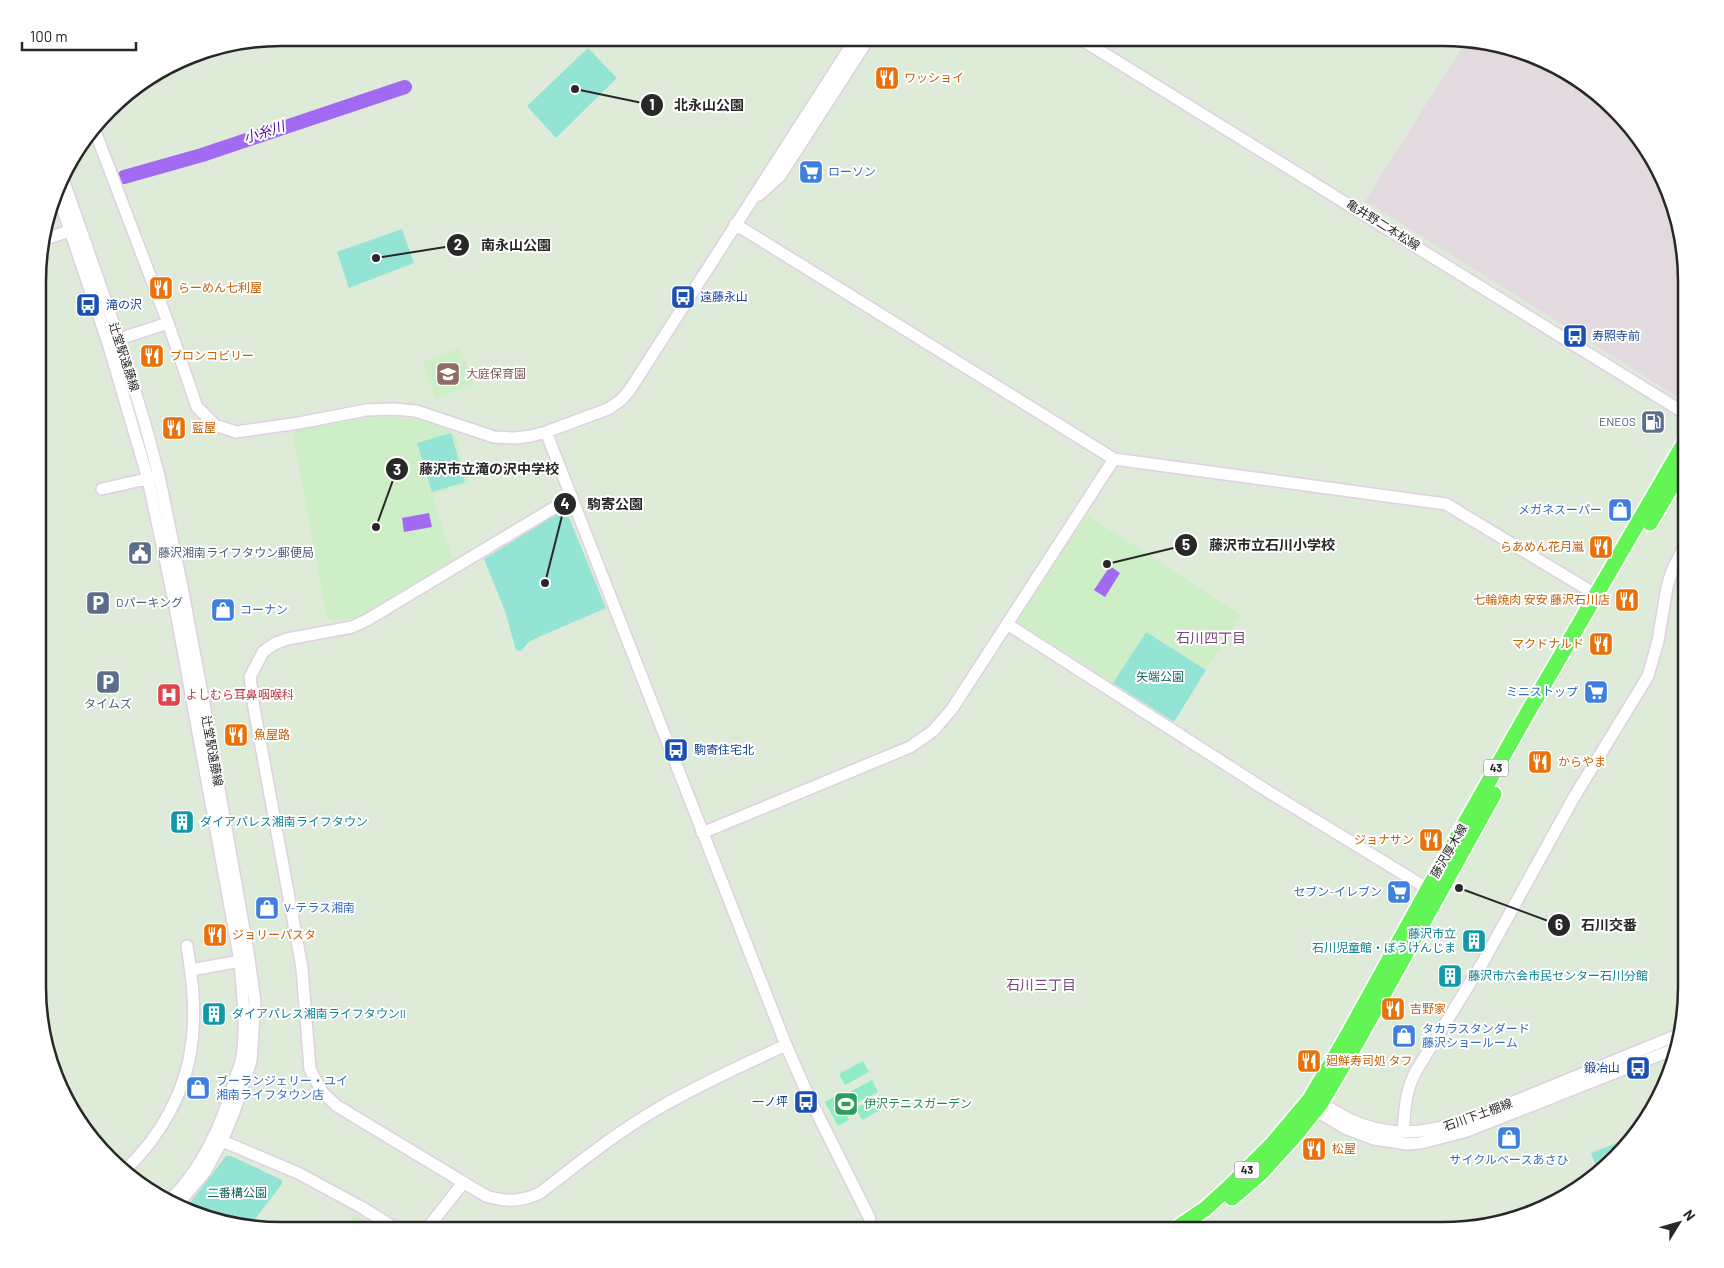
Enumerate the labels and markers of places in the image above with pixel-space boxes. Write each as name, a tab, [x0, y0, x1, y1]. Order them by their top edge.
restaurant icon: ワッショイ	[874, 65, 900, 91]
place label: ワッショイ	[904, 70, 964, 84]
callout: 北永山公園	[639, 91, 754, 120]
supermarket icon: ローソン	[798, 159, 824, 185]
place label: ローソン	[828, 164, 876, 178]
callout: 南永山公園	[446, 231, 561, 260]
restaurant icon: らーめん七利屋	[148, 275, 174, 301]
place label: らーめん七利屋	[178, 280, 262, 294]
bus stop icon: 遠藤永山	[670, 284, 696, 310]
place label: 遠藤永山	[700, 289, 748, 303]
bus stop icon: 滝の沢	[75, 292, 101, 318]
place label: 滝の沢	[106, 297, 142, 311]
bus stop icon: 寿照寺前	[1562, 323, 1588, 349]
place label: 寿照寺前	[1592, 328, 1640, 342]
restaurant icon: ブロンコビリー	[139, 343, 165, 369]
place label: ブロンコビリー	[170, 348, 254, 362]
school or university icon: 大庭保育園	[435, 361, 461, 387]
place label: 大庭保育園	[466, 366, 526, 380]
fuel station icon: ENEOS	[1640, 409, 1666, 435]
place label: ENEOS	[1599, 414, 1636, 428]
restaurant icon: 藍屋	[161, 415, 187, 441]
place label: 藍屋	[192, 420, 216, 434]
callout: 藤沢市立滝の沢中学校	[384, 455, 569, 484]
callout: 駒寄公園	[552, 490, 653, 519]
shop icon: メガネスーパー	[1607, 497, 1633, 523]
place label: メガネスーパー	[1518, 502, 1602, 516]
callout: 藤沢市立石川小学校	[1174, 530, 1345, 559]
restaurant icon: らあめん花月嵐	[1588, 534, 1614, 560]
place label: らあめん花月嵐	[1500, 539, 1584, 553]
public building icon: 藤沢湘南ライフタウン郵便局	[127, 540, 153, 566]
place label: 藤沢湘南ライフタウン郵便局	[158, 545, 314, 559]
restaurant icon: 七輪焼肉 安安 藤沢石川店	[1614, 587, 1640, 613]
parking icon: Dパーキング	[85, 590, 111, 616]
place label: 七輪焼肉 安安 藤沢石川店	[1473, 592, 1610, 606]
place label: Dパーキング	[116, 595, 183, 609]
shop icon: コーナン	[210, 597, 236, 623]
place label: コーナン	[240, 602, 288, 616]
restaurant icon: マクドナルド	[1588, 631, 1614, 657]
place label: マクドナルド	[1512, 636, 1584, 650]
parking icon: タイムズ	[95, 669, 121, 695]
supermarket icon: ミニストップ	[1583, 679, 1609, 705]
hospital icon: よしむら耳鼻咽喉科	[156, 682, 182, 708]
place label: ミニストップ	[1506, 684, 1578, 698]
place label: よしむら耳鼻咽喉科	[186, 687, 294, 701]
place label: タイムズ	[84, 696, 132, 710]
restaurant icon: 魚屋路	[223, 722, 249, 748]
place label: 魚屋路	[254, 727, 290, 741]
bus stop icon: 駒寄住宅北	[663, 737, 689, 763]
place label: 駒寄住宅北	[694, 742, 754, 756]
restaurant icon: からやま	[1527, 749, 1553, 775]
place label: からやま	[1558, 754, 1606, 768]
building icon: ダイアパレス湘南ライフタウン	[169, 809, 195, 835]
place label: ダイアパレス湘南ライフタウン	[200, 814, 368, 828]
restaurant icon: ジョナサン	[1418, 827, 1444, 853]
place label: ジョナサン	[1354, 832, 1414, 846]
supermarket icon: セブン-イレブン	[1386, 879, 1412, 905]
place label: セブン-イレブン	[1293, 884, 1382, 898]
shop icon: V-テラス湘南	[254, 895, 280, 921]
place label: V-テラス湘南	[284, 900, 355, 914]
callout: 石川交番	[1546, 911, 1647, 940]
restaurant icon: ジョリーパスタ	[202, 922, 228, 948]
place label: 藤沢市立 石川児童館・ぼうけんじま	[1312, 926, 1456, 954]
place label: ジョリーパスタ	[232, 927, 316, 941]
building icon: 藤沢市立 石川児童館・ぼうけんじま	[1461, 928, 1487, 954]
building icon: 藤沢市六会市民センター石川分館	[1437, 963, 1463, 989]
place label: 藤沢市六会市民センター石川分館	[1468, 968, 1648, 982]
restaurant icon: 吉野家	[1380, 996, 1406, 1022]
building icon: ダイアパレス湘南ライフタウンII	[201, 1001, 227, 1027]
place label: 吉野家	[1410, 1001, 1446, 1015]
place label: ダイアパレス湘南ライフタウンII	[232, 1006, 406, 1020]
place label: タカラスタンダード 藤沢ショールーム	[1422, 1021, 1530, 1049]
shop icon: タカラスタンダード 藤沢ショールーム	[1391, 1023, 1417, 1049]
restaurant icon: 廻鮮寿司処 タフ	[1296, 1048, 1322, 1074]
place label: 廻鮮寿司処 タフ	[1326, 1053, 1412, 1067]
bus stop icon: 鍛冶山	[1625, 1055, 1651, 1081]
place label: 鍛冶山	[1584, 1060, 1620, 1074]
place label: ブーランジェリー・ユイ 湘南ライフタウン店	[216, 1073, 348, 1101]
shop icon: ブーランジェリー・ユイ 湘南ライフタウン店	[185, 1075, 211, 1101]
bus stop icon: 一ノ坪	[793, 1089, 819, 1115]
sports icon: 伊沢テニスガーデン	[833, 1091, 859, 1117]
place label: 一ノ坪	[752, 1094, 788, 1108]
place label: 伊沢テニスガーデン	[864, 1096, 972, 1110]
shop icon: サイクルベースあさひ	[1496, 1125, 1522, 1151]
restaurant icon: 松屋	[1301, 1136, 1327, 1162]
place label: 松屋	[1332, 1141, 1356, 1155]
place label: サイクルベースあさひ	[1450, 1152, 1568, 1166]

